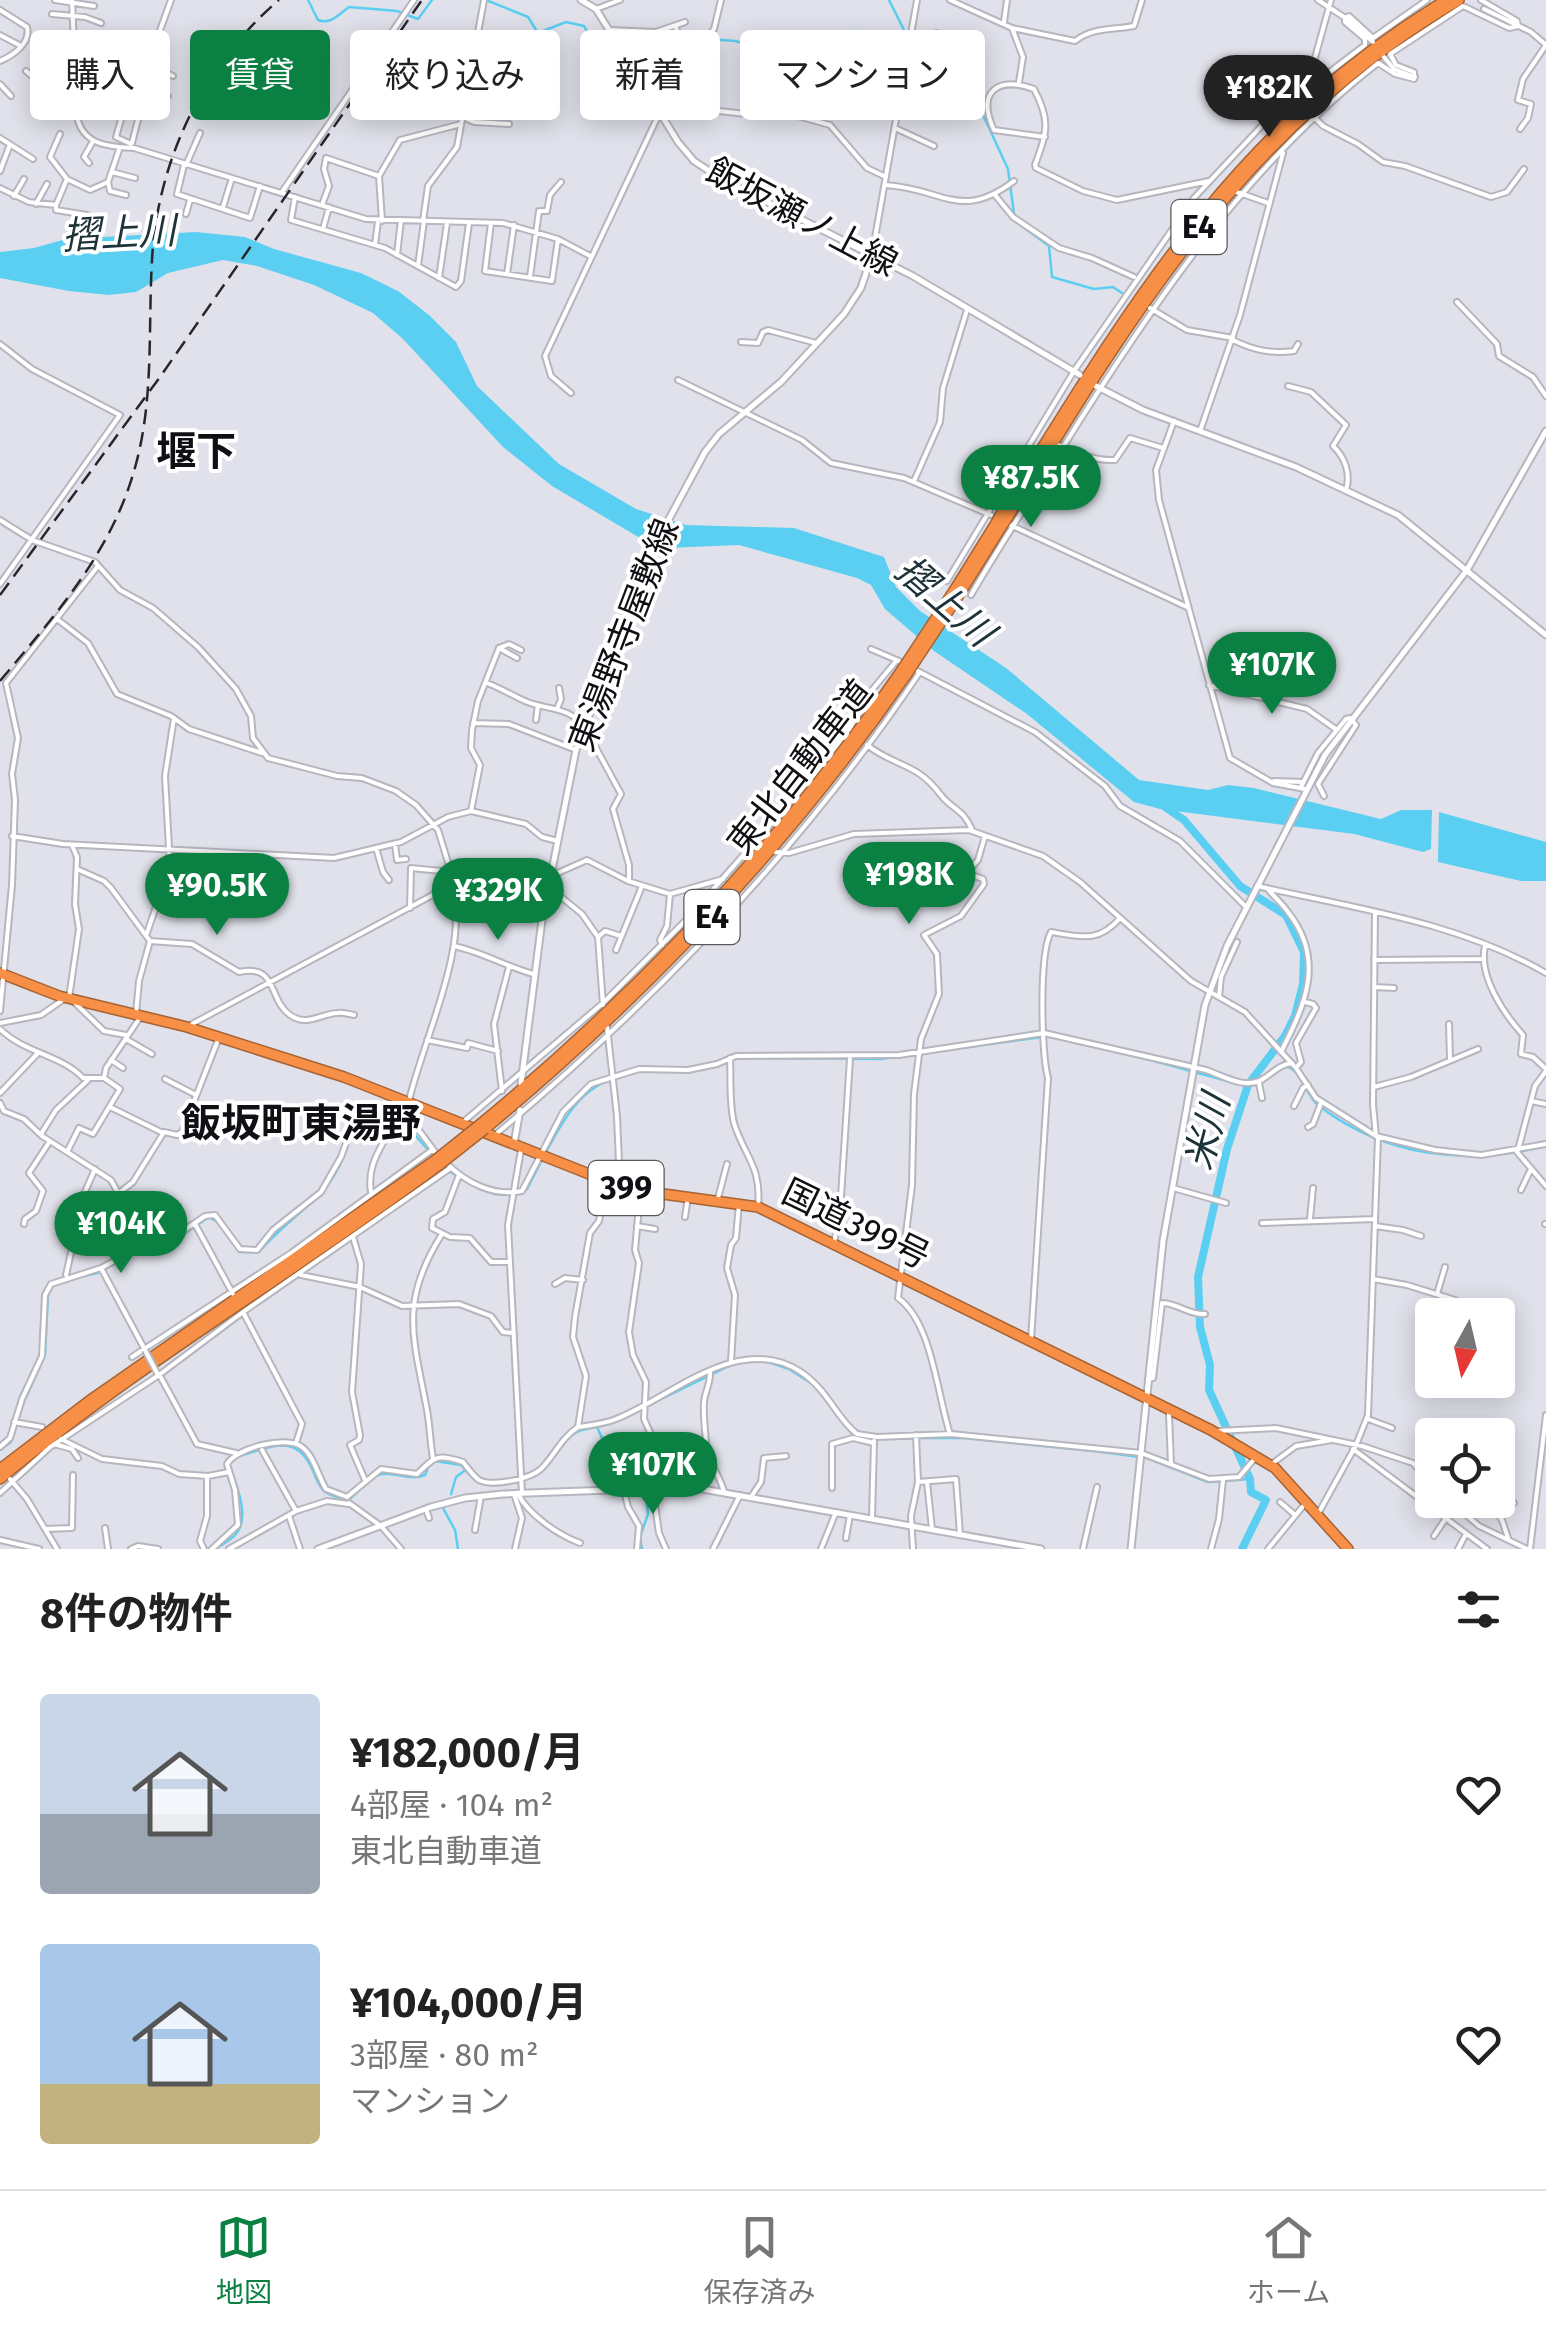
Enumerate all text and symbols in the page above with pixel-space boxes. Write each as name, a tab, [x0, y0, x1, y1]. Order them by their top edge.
chip: 購入	[30, 30, 170, 120]
chip: 賃貸	[190, 30, 330, 120]
chip: 絞り込み	[350, 30, 560, 120]
chip: 新着	[580, 30, 720, 120]
chip: マンション	[740, 30, 985, 120]
pin: ¥182K	[1199, 55, 1339, 140]
text: ¥182K	[1225, 68, 1313, 106]
street label: 飯坂瀬ノ上線	[699, 149, 905, 285]
road number: E4	[1172, 200, 1226, 254]
water label: 摺上川	[61, 207, 181, 259]
district label: 堰下	[156, 428, 236, 476]
pin: ¥87.5K	[950, 445, 1112, 530]
text: ¥87.5K	[983, 458, 1079, 496]
street label: 東湯野寺屋敷線	[560, 513, 688, 757]
water label: 摺上川	[887, 546, 1006, 658]
pin: ¥107K	[1202, 632, 1342, 717]
text: ¥107K	[1229, 645, 1315, 683]
street label: 東北自動車道	[719, 671, 881, 863]
pin: ¥198K	[839, 842, 979, 927]
pin: ¥90.5K	[136, 853, 298, 938]
text: ¥198K	[865, 855, 953, 893]
pin: ¥329K	[428, 858, 568, 943]
text: ¥90.5K	[167, 866, 267, 904]
text: ¥329K	[454, 871, 542, 909]
road number: E4	[684, 890, 740, 944]
water label: 米川	[1175, 1085, 1240, 1175]
district label: 飯坂町東湯野	[181, 1100, 421, 1148]
road number: 399	[588, 1161, 664, 1215]
street label: 国道399号	[775, 1170, 937, 1278]
pin: ¥104K	[51, 1191, 191, 1276]
text: ¥104K	[76, 1204, 166, 1242]
north arrow	[1415, 1298, 1515, 1398]
map controls	[1415, 1298, 1515, 1518]
button: locate	[1415, 1418, 1515, 1518]
pin: ¥107K	[583, 1432, 723, 1517]
text: ¥107K	[610, 1445, 696, 1483]
icon: filters	[1451, 1582, 1506, 1637]
text: 8件の物件	[40, 1589, 232, 1639]
text: ¥182,000/月	[350, 1728, 585, 1778]
icon: home	[120, 1734, 240, 1854]
icon: heart	[1451, 1767, 1506, 1822]
text: 4部屋 · 104 m²	[350, 1786, 553, 1824]
text: 東北自動車道	[350, 1832, 542, 1870]
text: ¥104,000/月	[350, 1978, 587, 2028]
icon: home	[120, 1984, 240, 2104]
icon: heart	[1451, 2017, 1506, 2072]
text: 3部屋 · 80 m²	[350, 2036, 539, 2074]
text: マンション	[350, 2082, 510, 2120]
tab: 地図	[216, 2210, 272, 2310]
tab: 保存済み	[703, 2210, 815, 2310]
tab: ホーム	[1247, 2210, 1330, 2310]

